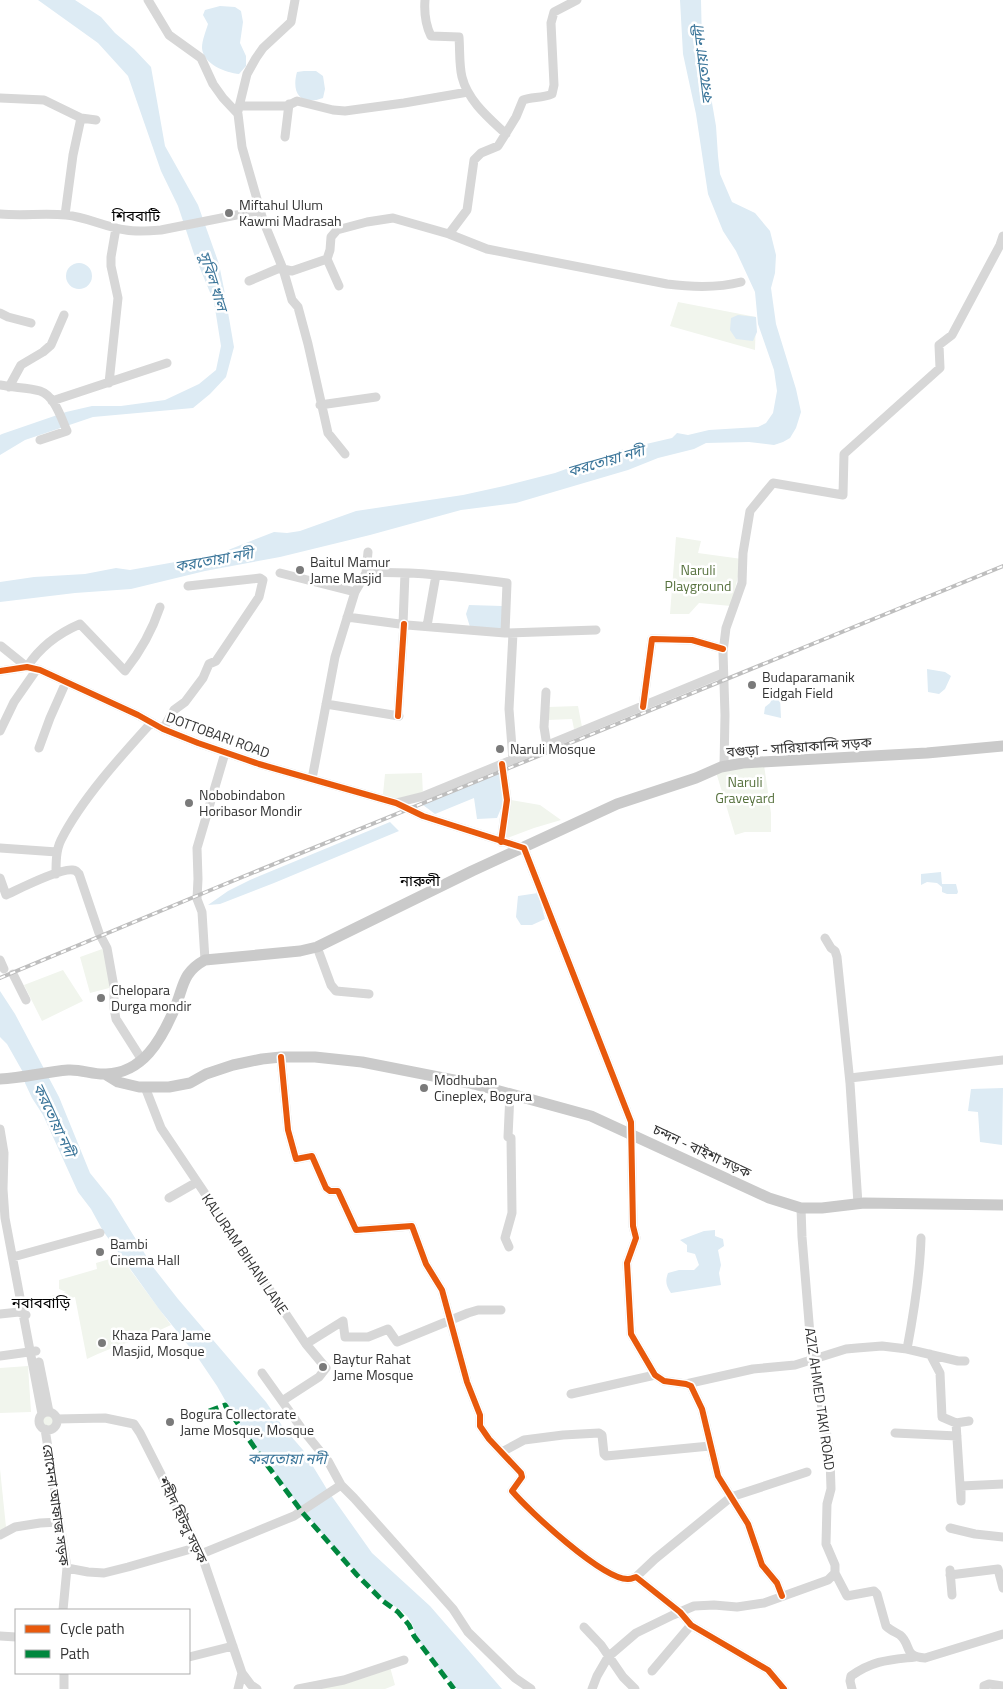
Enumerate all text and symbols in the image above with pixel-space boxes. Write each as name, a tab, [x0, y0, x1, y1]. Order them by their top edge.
water label: করতোয়া নদী	[686, 21, 719, 106]
place label: Miftahul Ulum Kawmi Madrasah	[239, 194, 342, 231]
district label: শিববাটি	[111, 204, 161, 227]
marker: Miftahul Ulum Kawmi Madrasah	[223, 207, 235, 219]
water label: সুবিল খাল	[193, 248, 235, 316]
water label: করতোয়া নদী	[565, 438, 650, 482]
water label: করতোয়া নদী	[173, 541, 258, 578]
place label: Baitul Mamur Jame Masjid	[310, 551, 390, 588]
park label: Naruli Playground	[665, 559, 731, 596]
marker: Baitul Mamur Jame Masjid	[294, 564, 306, 576]
place label: Budaparamanik Eidgah Field	[762, 666, 855, 703]
marker: Budaparamanik Eidgah Field	[746, 679, 758, 691]
street label: DOTTOBARI ROAD	[163, 706, 273, 763]
street label: বগুড়া - সারিয়াকান্দি সড়ক	[725, 731, 873, 762]
place label: Naruli Mosque	[510, 738, 596, 759]
marker: Naruli Mosque	[494, 743, 506, 755]
park label: Naruli Graveyard	[715, 771, 775, 808]
place label: Nobobindabon Horibasor Mondir	[199, 784, 302, 821]
marker: Nobobindabon Horibasor Mondir	[183, 797, 195, 809]
district label: নারুলী	[399, 869, 441, 892]
place label: Chelopara Durga mondir	[111, 979, 192, 1016]
marker: Chelopara Durga mondir	[95, 992, 107, 1004]
place label: Modhuban Cineplex, Bogura	[434, 1069, 532, 1106]
water label: করতোয়া নদী	[27, 1079, 83, 1163]
marker: Modhuban Cineplex, Bogura	[418, 1082, 430, 1094]
street label: চন্দন - বাইশা সড়ক	[649, 1118, 755, 1183]
street label: KALURAM BIHANI LANE	[197, 1189, 294, 1319]
place label: Bambi Cinema Hall	[110, 1233, 180, 1270]
marker: Bambi Cinema Hall	[94, 1246, 106, 1258]
district label: নবাববাড়ি	[11, 1291, 71, 1314]
place label: Khaza Para Jame Masjid, Mosque	[112, 1324, 211, 1361]
street label: AZIZ AHMED TAKI ROAD	[800, 1326, 841, 1472]
marker: Khaza Para Jame Masjid, Mosque	[96, 1337, 108, 1349]
place label: Baytur Rahat Jame Mosque	[333, 1348, 413, 1385]
marker: Baytur Rahat Jame Mosque	[317, 1361, 329, 1373]
place label: Bogura Collectorate Jame Mosque, Mosque	[180, 1403, 314, 1440]
marker: Bogura Collectorate Jame Mosque, Mosque	[164, 1416, 176, 1428]
street label: রোমেনা আফাজ সড়ক	[38, 1443, 76, 1568]
water label: করতোয়া নদী	[247, 1447, 330, 1470]
street label: শহীদ হিটলু সড়ক	[153, 1472, 214, 1567]
legend	[15, 1609, 190, 1674]
text: Cycle path	[60, 1617, 125, 1640]
text: Path	[60, 1642, 90, 1665]

